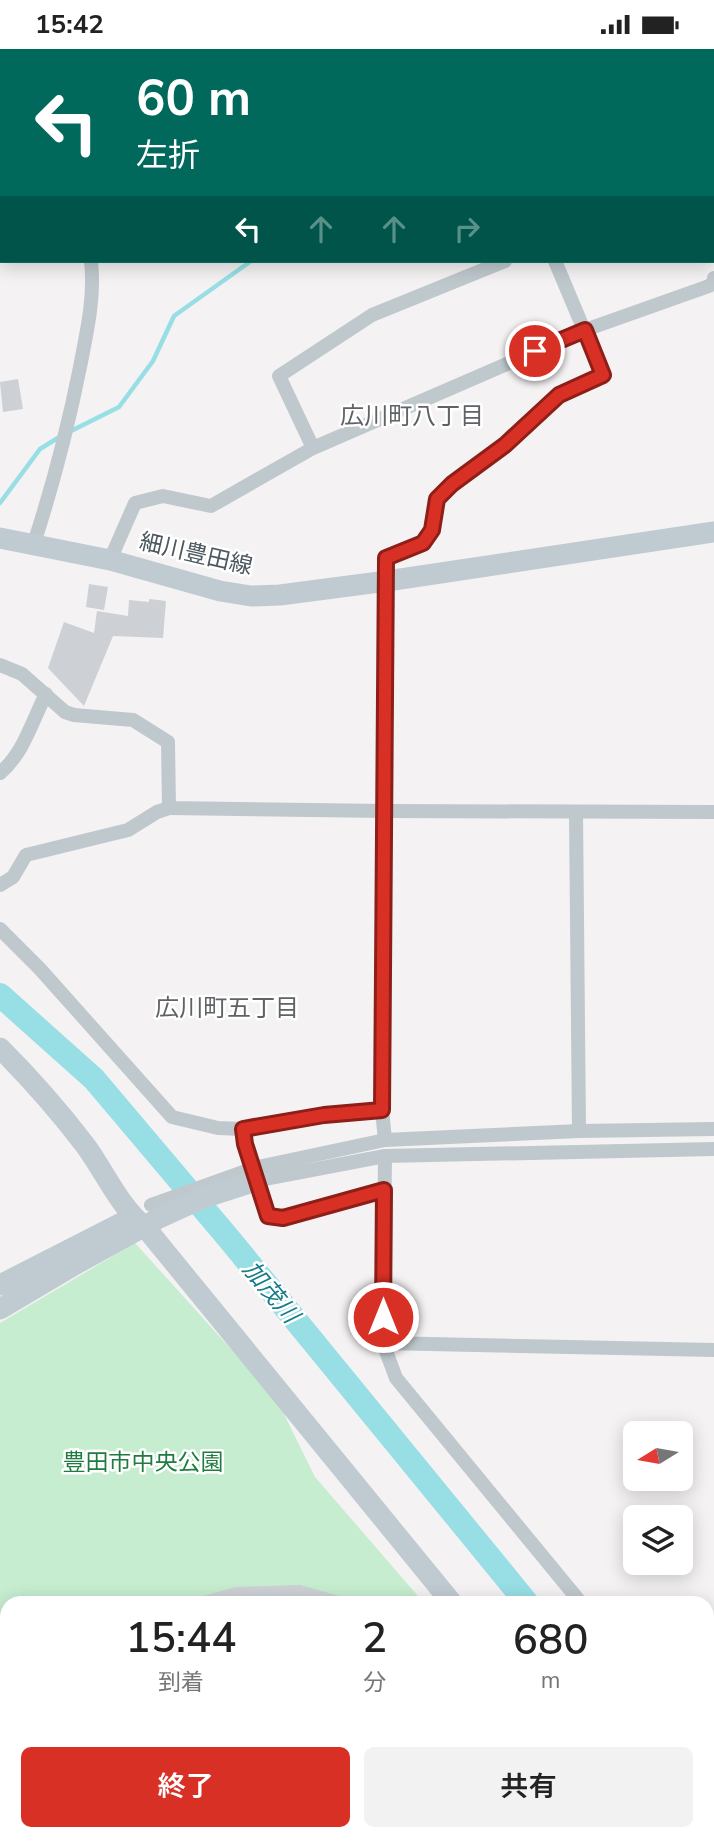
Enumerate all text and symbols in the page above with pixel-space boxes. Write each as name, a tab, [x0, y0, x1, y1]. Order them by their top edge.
text: 15:42	[35, 7, 104, 42]
text: 60 m	[136, 65, 251, 132]
icon: left	[21, 77, 112, 168]
text: 左折	[136, 134, 200, 177]
icon: left	[229, 210, 267, 248]
icon: ahead	[302, 210, 340, 248]
icon: ahead	[375, 210, 413, 248]
icon: right	[448, 210, 486, 248]
pin	[505, 321, 565, 381]
icon: arrive	[516, 332, 554, 370]
district label: 広川町八丁目	[340, 400, 484, 432]
street label: 細川豊田線	[136, 526, 256, 582]
district label: 広川町五丁目	[155, 992, 299, 1024]
water label: 加茂川	[236, 1254, 308, 1332]
position arrow	[346, 1280, 420, 1354]
north arrow	[623, 1421, 693, 1491]
map controls	[623, 1421, 693, 1575]
park label: 豊田市中央公園	[63, 1447, 224, 1478]
button: layers	[623, 1505, 693, 1575]
text: 15:44	[126, 1610, 236, 1667]
text: 2	[362, 1610, 387, 1667]
text: 680	[513, 1612, 588, 1669]
text: m	[541, 1665, 560, 1696]
text: 到着	[158, 1667, 204, 1698]
text: 分	[363, 1667, 386, 1698]
button: 終了	[21, 1747, 350, 1827]
button: 共有	[364, 1747, 693, 1827]

